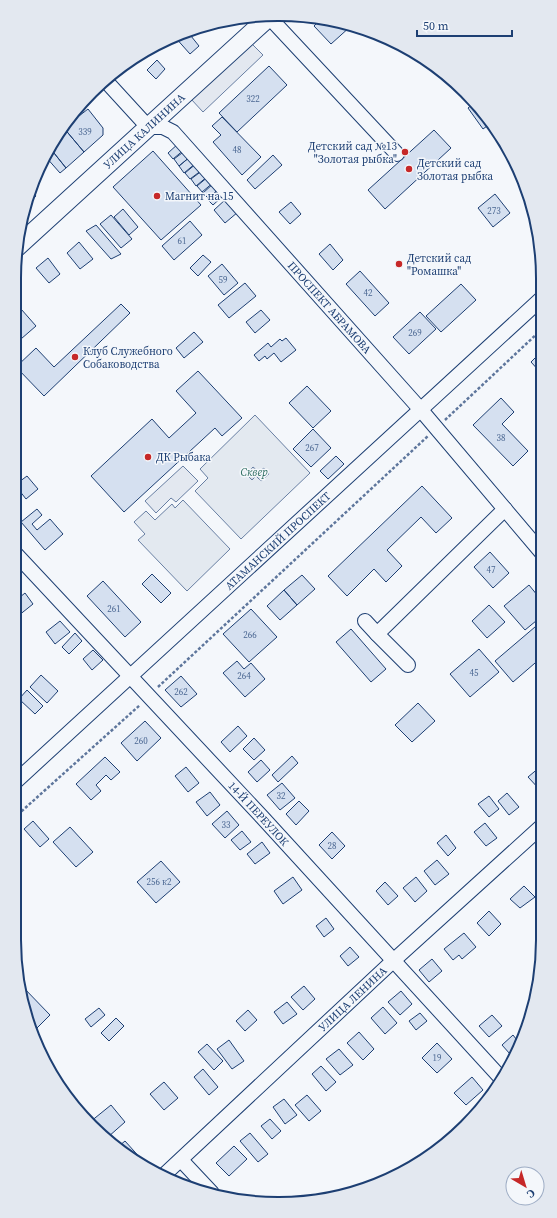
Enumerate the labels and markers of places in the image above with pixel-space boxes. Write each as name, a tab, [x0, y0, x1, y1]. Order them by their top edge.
place label: Детский сад №13 "Золотая рыбка"	[308, 139, 397, 167]
marker: Детский сад №13 "Золотая рыбка"	[400, 147, 410, 157]
place label: Детский сад Золотая рыбка	[417, 156, 493, 184]
marker: Детский сад Золотая рыбка	[404, 164, 414, 174]
place label: Магнит на 15	[165, 189, 234, 204]
marker: Магнит на 15	[152, 191, 162, 201]
place label: Детский сад "Ромашка"	[407, 251, 471, 279]
marker: Детский сад "Ромашка"	[394, 259, 404, 269]
place label: Клуб Служебного Собаководства	[83, 344, 173, 372]
marker: Клуб Служебного Собаководства	[70, 352, 80, 362]
place label: ДК Рыбака	[156, 450, 211, 465]
marker: ДК Рыбака	[143, 452, 153, 462]

